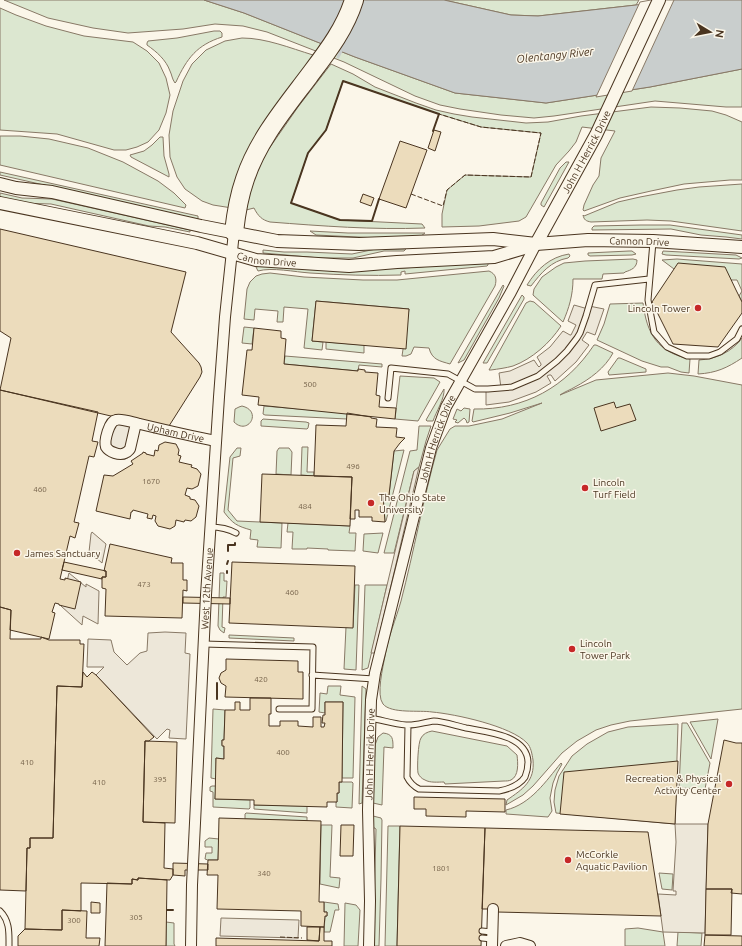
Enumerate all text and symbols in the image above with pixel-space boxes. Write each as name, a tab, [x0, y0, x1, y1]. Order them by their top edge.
north arrow	[690, 12, 730, 52]
text: N	[713, 29, 726, 39]
water label: Olentangy River	[516, 45, 595, 65]
street label: John H Herrick Drive	[560, 109, 613, 195]
street label: Cannon Drive	[609, 235, 670, 248]
street label: Cannon Drive	[236, 250, 297, 269]
place label: Lincoln Tower	[628, 303, 690, 314]
marker: Lincoln Tower	[693, 303, 703, 313]
house number: 500	[303, 380, 317, 389]
street label: John H Herrick Drive	[418, 393, 458, 484]
street label: Upham Drive	[146, 421, 205, 444]
house number: 496	[346, 462, 360, 471]
house number: 1670	[142, 477, 161, 486]
place label: Lincoln Turf Field	[593, 477, 636, 500]
marker: Lincoln Turf Field	[580, 483, 590, 493]
house number: 460	[33, 485, 47, 494]
place label: The Ohio State University	[379, 492, 446, 515]
marker: The Ohio State University	[366, 498, 376, 508]
house number: 484	[298, 502, 312, 511]
street label: West 12th Avenue	[199, 547, 215, 630]
marker: James Sanctuary	[12, 548, 22, 558]
place label: James Sanctuary	[25, 548, 100, 559]
house number: 473	[137, 580, 151, 589]
house number: 460	[285, 588, 299, 597]
place label: Lincoln Tower Park	[580, 638, 630, 661]
marker: Lincoln Tower Park	[567, 644, 577, 654]
house number: 420	[254, 675, 268, 684]
street label: John H Herrick Drive	[363, 708, 377, 800]
house number: 400	[276, 748, 290, 757]
house number: 410	[20, 758, 34, 767]
place label: Recreation & Physical Activity Center	[626, 773, 721, 796]
house number: 395	[153, 775, 167, 784]
house number: 410	[92, 778, 106, 787]
marker: Recreation & Physical Activity Center	[724, 779, 734, 789]
place label: McCorkle Aquatic Pavilion	[576, 849, 647, 872]
marker: McCorkle Aquatic Pavilion	[563, 855, 573, 865]
house number: 1801	[432, 864, 450, 873]
house number: 340	[257, 869, 271, 878]
house number: 305	[129, 913, 143, 922]
house number: 300	[67, 916, 81, 925]

